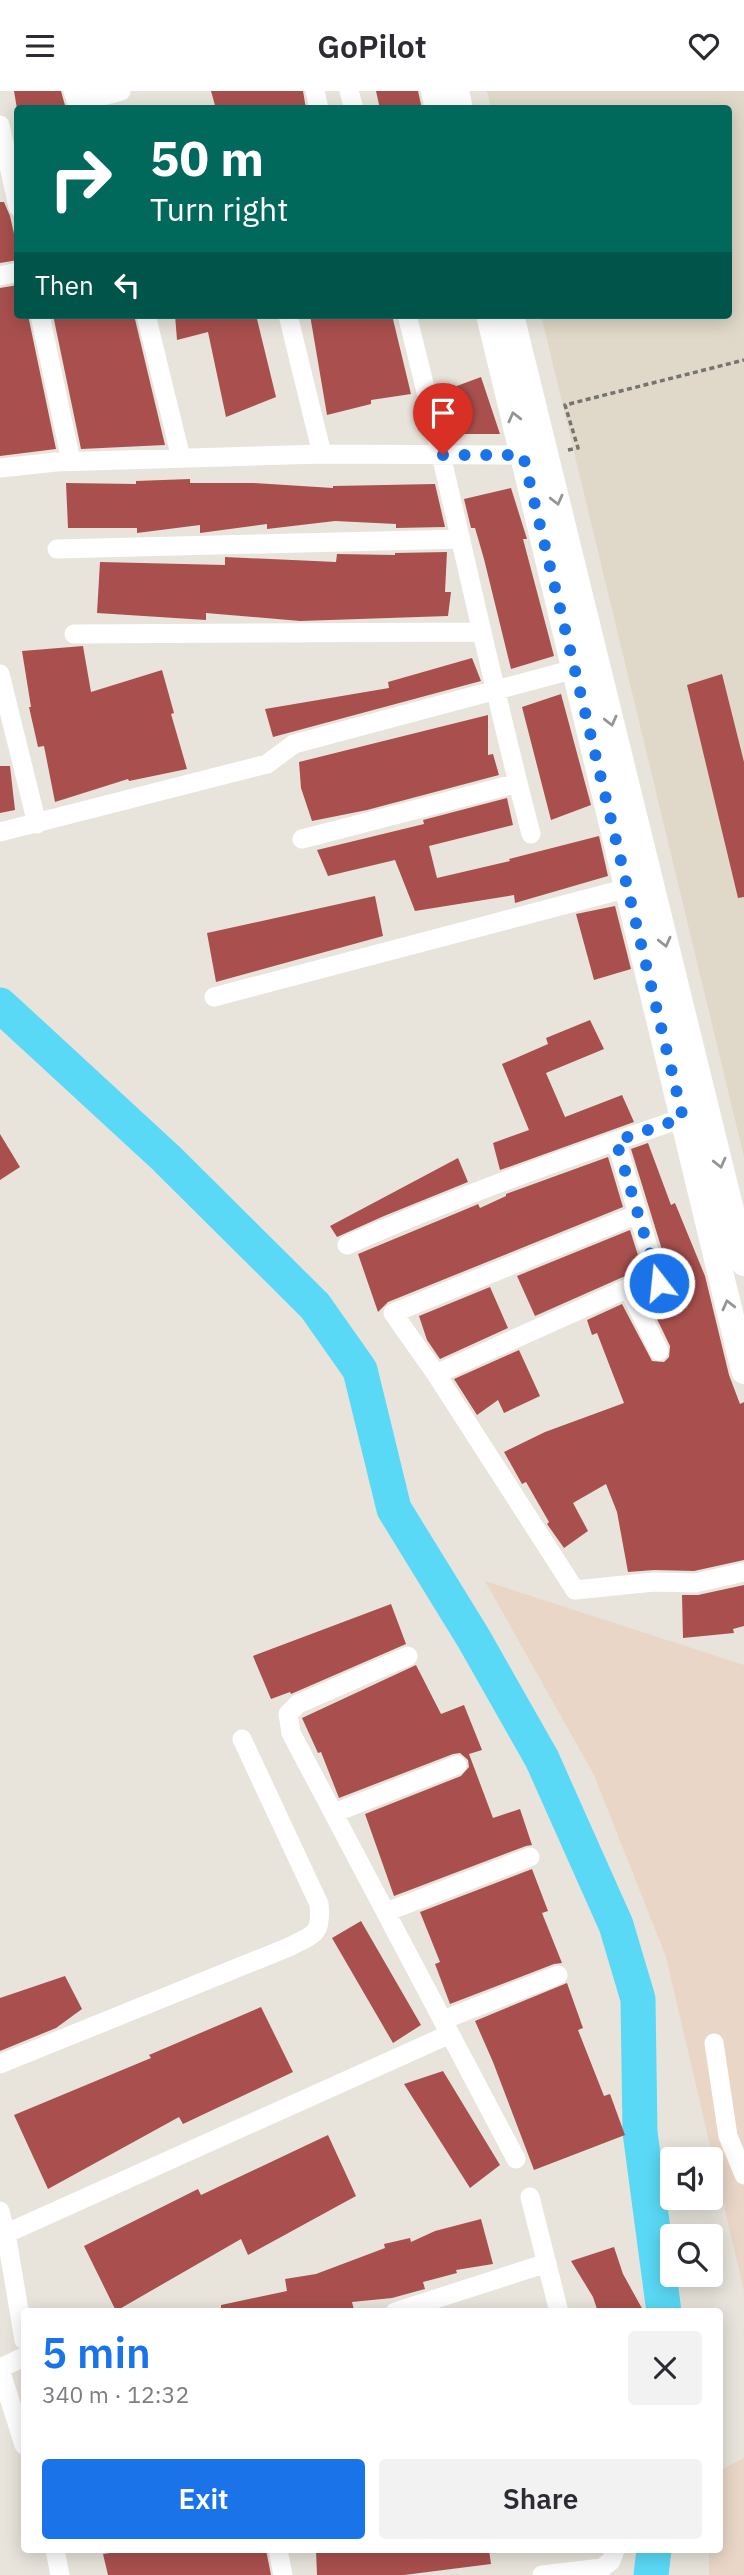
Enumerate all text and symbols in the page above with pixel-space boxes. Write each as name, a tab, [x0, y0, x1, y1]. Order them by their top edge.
text: GoPilot	[317, 25, 427, 67]
icon: menu	[21, 27, 59, 65]
icon: heart	[685, 27, 723, 65]
text: 50 m	[150, 126, 264, 189]
icon: right	[35, 133, 126, 224]
text: Turn right	[150, 188, 288, 230]
icon: left	[108, 266, 146, 304]
text: Then	[35, 268, 94, 302]
pin	[413, 383, 473, 455]
icon: arrive	[424, 394, 462, 432]
one-way arrow	[508, 411, 522, 423]
one-way arrow	[549, 494, 563, 506]
one-way arrow	[603, 715, 617, 727]
one-way arrow	[657, 936, 671, 948]
one-way arrow	[712, 1157, 726, 1169]
position arrow	[622, 1246, 696, 1320]
one-way arrow	[722, 1299, 736, 1311]
map controls	[660, 2147, 723, 2287]
button: sound	[660, 2147, 723, 2210]
button: search	[660, 2224, 723, 2287]
text: 5 min	[42, 2325, 151, 2380]
button: close	[628, 2331, 702, 2405]
text: 340 m · 12:32	[42, 2379, 189, 2409]
button: Exit	[42, 2459, 365, 2539]
button: Share	[379, 2459, 702, 2539]

